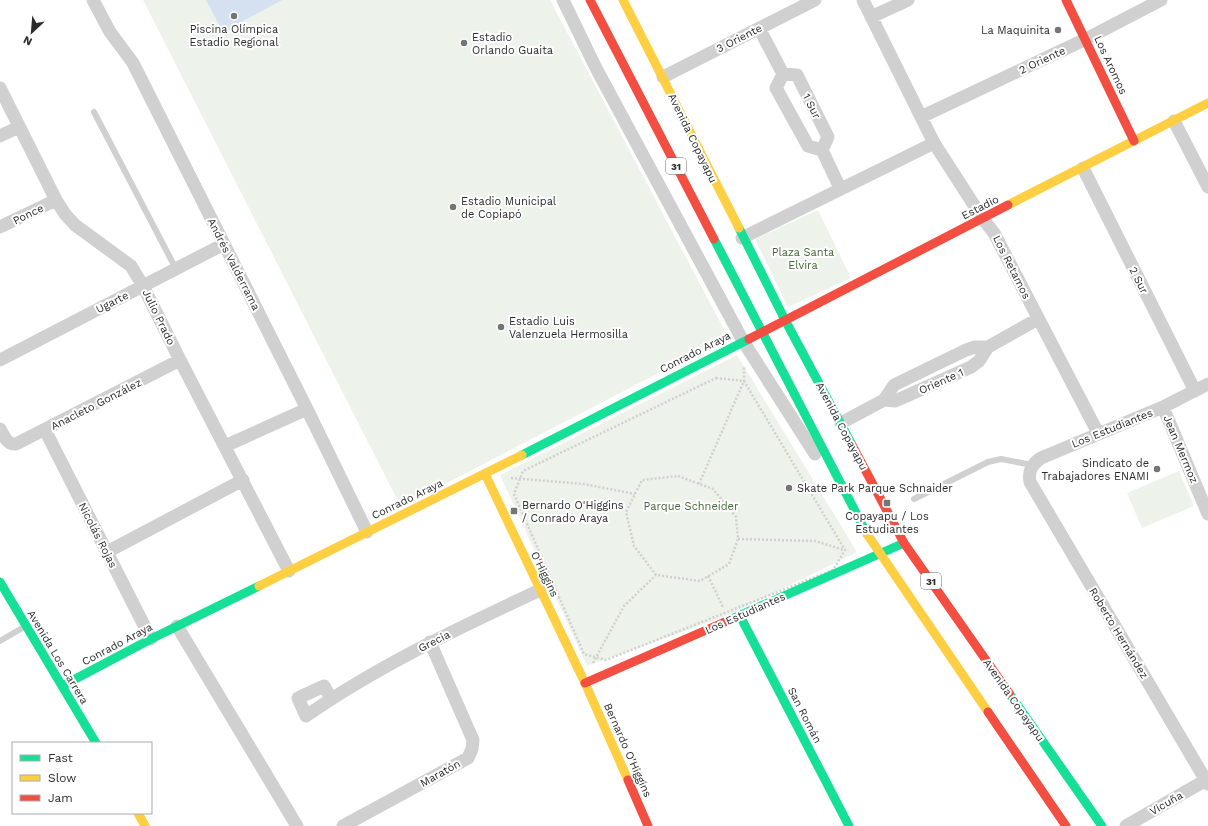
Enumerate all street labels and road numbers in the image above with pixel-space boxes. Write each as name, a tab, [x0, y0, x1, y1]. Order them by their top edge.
street label: 3 Oriente	[714, 21, 764, 56]
street label: Los Aromos	[1091, 34, 1130, 97]
street label: 2 Oriente	[1017, 44, 1068, 77]
street label: Avenida Copayapu	[665, 91, 720, 185]
street label: 1 Sur	[800, 92, 824, 121]
road number: 31	[666, 158, 686, 174]
street label: Estadio	[959, 193, 1001, 222]
street label: Ponce	[11, 201, 46, 227]
street label: Andrés Valderrama	[205, 216, 262, 313]
street label: Los Retamos	[990, 233, 1033, 301]
street label: 2 Sur	[1126, 265, 1151, 296]
street label: Julio Prado	[139, 287, 178, 347]
street label: Ugarte	[94, 289, 131, 316]
street label: Conrado Araya	[658, 329, 733, 376]
street label: Oriente 1	[917, 366, 966, 397]
street label: Anacleto González	[49, 376, 144, 433]
street label: Avenida Copayapu	[813, 380, 870, 472]
street label: Los Estudiantes	[1070, 406, 1155, 451]
street label: Jean Mermoz	[1160, 413, 1201, 485]
street label: Conrado Araya	[369, 477, 445, 522]
street label: Nicolás Rojas	[76, 500, 120, 570]
street label: O'Higgins	[528, 549, 561, 599]
road number: 31	[921, 573, 941, 589]
street label: Roberto Hernández	[1086, 585, 1151, 681]
street label: Los Estudiantes	[703, 590, 787, 637]
street label: Avenida Los Carrera	[24, 608, 91, 707]
street label: Conrado Araya	[80, 620, 155, 668]
street label: Grecia	[416, 628, 452, 655]
street label: Avenida Copayapu	[980, 657, 1047, 744]
street label: San Román	[785, 685, 824, 745]
street label: Bernardo O'Higgins	[601, 701, 654, 799]
street label: Maratón	[418, 757, 463, 790]
street label: Vicuña	[1147, 789, 1185, 818]

